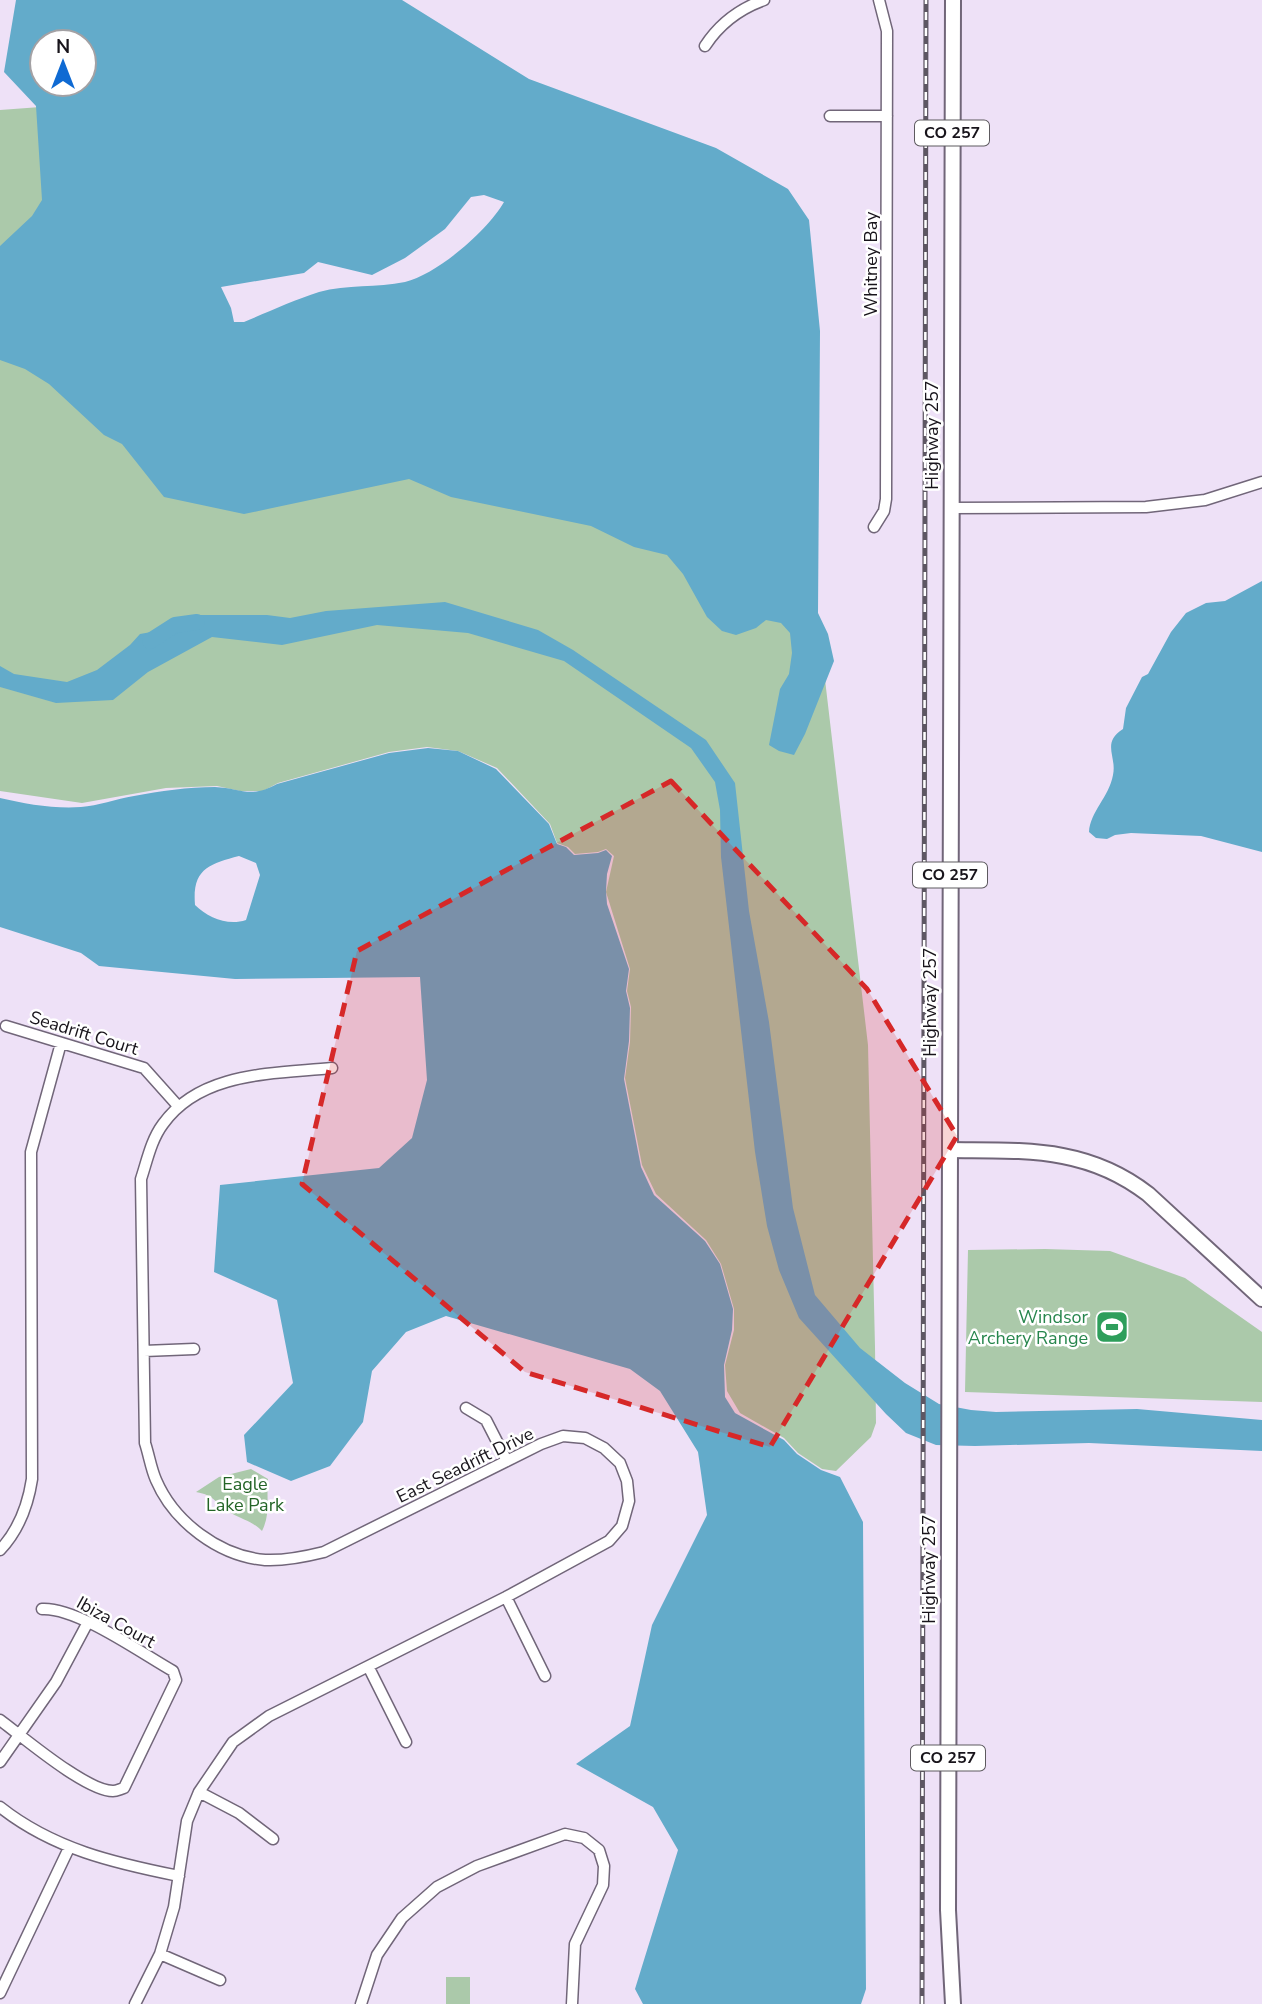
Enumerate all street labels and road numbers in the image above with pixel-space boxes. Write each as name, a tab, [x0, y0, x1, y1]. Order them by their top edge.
road number: CO 257	[915, 120, 989, 146]
street label: Whitney Bay	[859, 211, 883, 316]
street label: Highway 257	[920, 380, 944, 490]
road number: CO 257	[913, 862, 987, 888]
street label: Highway 257	[918, 947, 942, 1057]
street label: Seadrift Court	[27, 1005, 142, 1061]
street label: East Seadrift Drive	[392, 1421, 538, 1509]
street label: Highway 257	[917, 1514, 941, 1624]
street label: Ibiza Court	[72, 1591, 160, 1654]
road number: CO 257	[911, 1746, 985, 1770]

